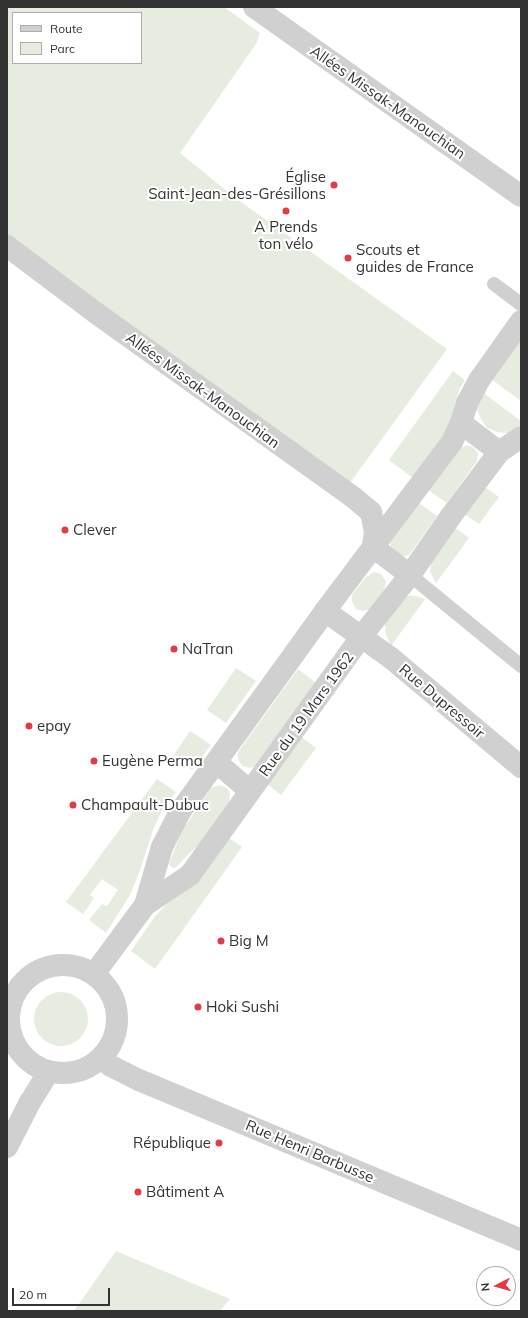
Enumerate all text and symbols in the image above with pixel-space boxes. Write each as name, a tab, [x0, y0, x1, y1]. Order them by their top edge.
legend	[12, 12, 142, 64]
text: Route	[50, 21, 83, 36]
text: Parc	[50, 41, 75, 56]
street label: Allées Missak-Manouchian	[307, 41, 469, 163]
place label: Église Saint-Jean-des-Grésillons	[148, 167, 326, 202]
marker: Église Saint-Jean-des-Grésillons	[329, 180, 339, 190]
marker: A Prends ton vélo	[281, 206, 291, 216]
place label: A Prends ton vélo	[254, 217, 318, 252]
place label: Scouts et guides de France	[356, 240, 474, 275]
marker: Scouts et guides de France	[343, 253, 353, 263]
street label: Allées Missak-Manouchian	[123, 328, 283, 452]
place label: Clever	[73, 521, 116, 539]
marker: Clever	[60, 525, 70, 535]
place label: NaTran	[182, 640, 233, 658]
marker: NaTran	[169, 644, 179, 654]
street label: Rue du 19 Mars 1962	[255, 648, 357, 780]
street label: Rue Dupressoir	[396, 660, 488, 742]
place label: epay	[37, 717, 71, 735]
marker: epay	[24, 721, 34, 731]
place label: Eugène Perma	[102, 752, 203, 770]
marker: Eugène Perma	[89, 756, 99, 766]
place label: Champault-Dubuc	[81, 796, 209, 814]
marker: Champault-Dubuc	[68, 800, 78, 810]
place label: Big M	[229, 932, 269, 950]
marker: Big M	[216, 936, 226, 946]
place label: Hoki Sushi	[206, 998, 279, 1016]
marker: Hoki Sushi	[193, 1002, 203, 1012]
street label: Rue Henri Barbusse	[243, 1116, 377, 1186]
place label: République	[133, 1134, 211, 1152]
marker: République	[214, 1138, 224, 1148]
place label: Bâtiment A	[146, 1183, 224, 1201]
marker: Bâtiment A	[133, 1187, 143, 1197]
north arrow	[476, 1266, 516, 1306]
scale bar	[14, 1280, 112, 1306]
text: N	[478, 1282, 492, 1292]
text: 20 m	[19, 1287, 47, 1302]

